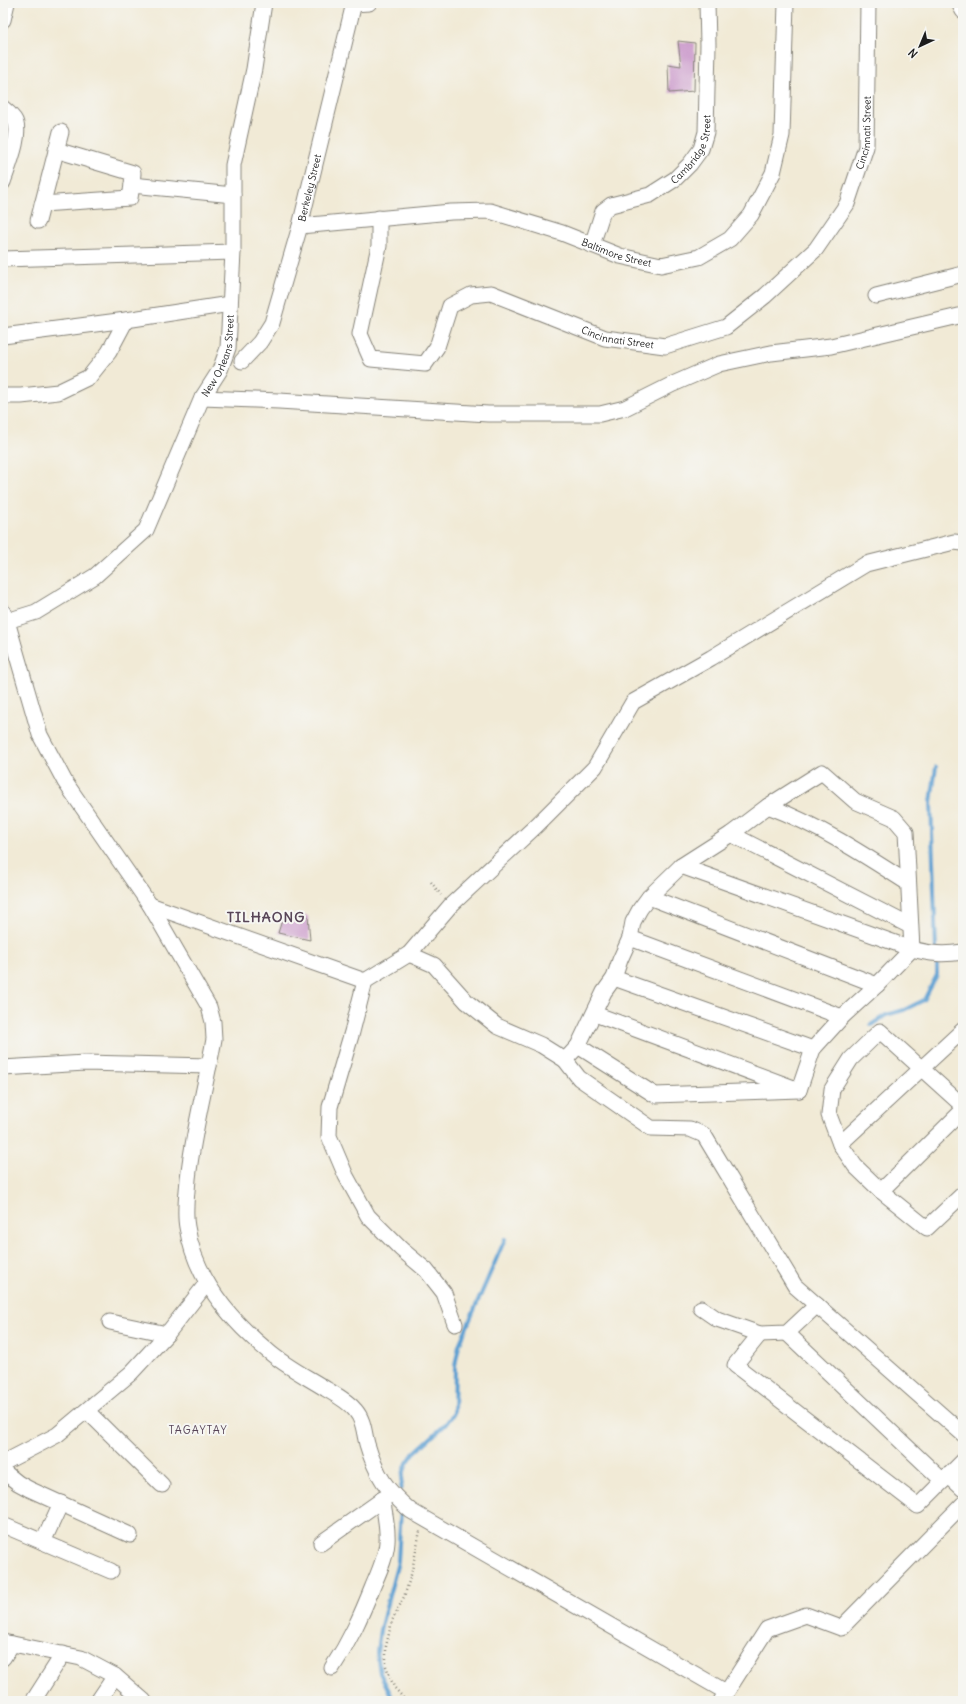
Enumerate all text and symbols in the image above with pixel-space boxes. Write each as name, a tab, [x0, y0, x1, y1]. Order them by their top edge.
north arrow	[900, 26, 940, 66]
text: N	[905, 46, 921, 61]
street label: Cincinnati Street	[853, 95, 874, 171]
street label: Cambridge Street	[668, 114, 713, 187]
street label: Berkeley Street	[295, 152, 324, 223]
street label: Baltimore Street	[580, 235, 653, 270]
street label: New Orleans Street	[199, 314, 237, 399]
street label: Cincinnati Street	[579, 323, 655, 352]
district label: TILHAONG	[227, 908, 305, 926]
district label: TAGAYTAY	[169, 1423, 227, 1437]

